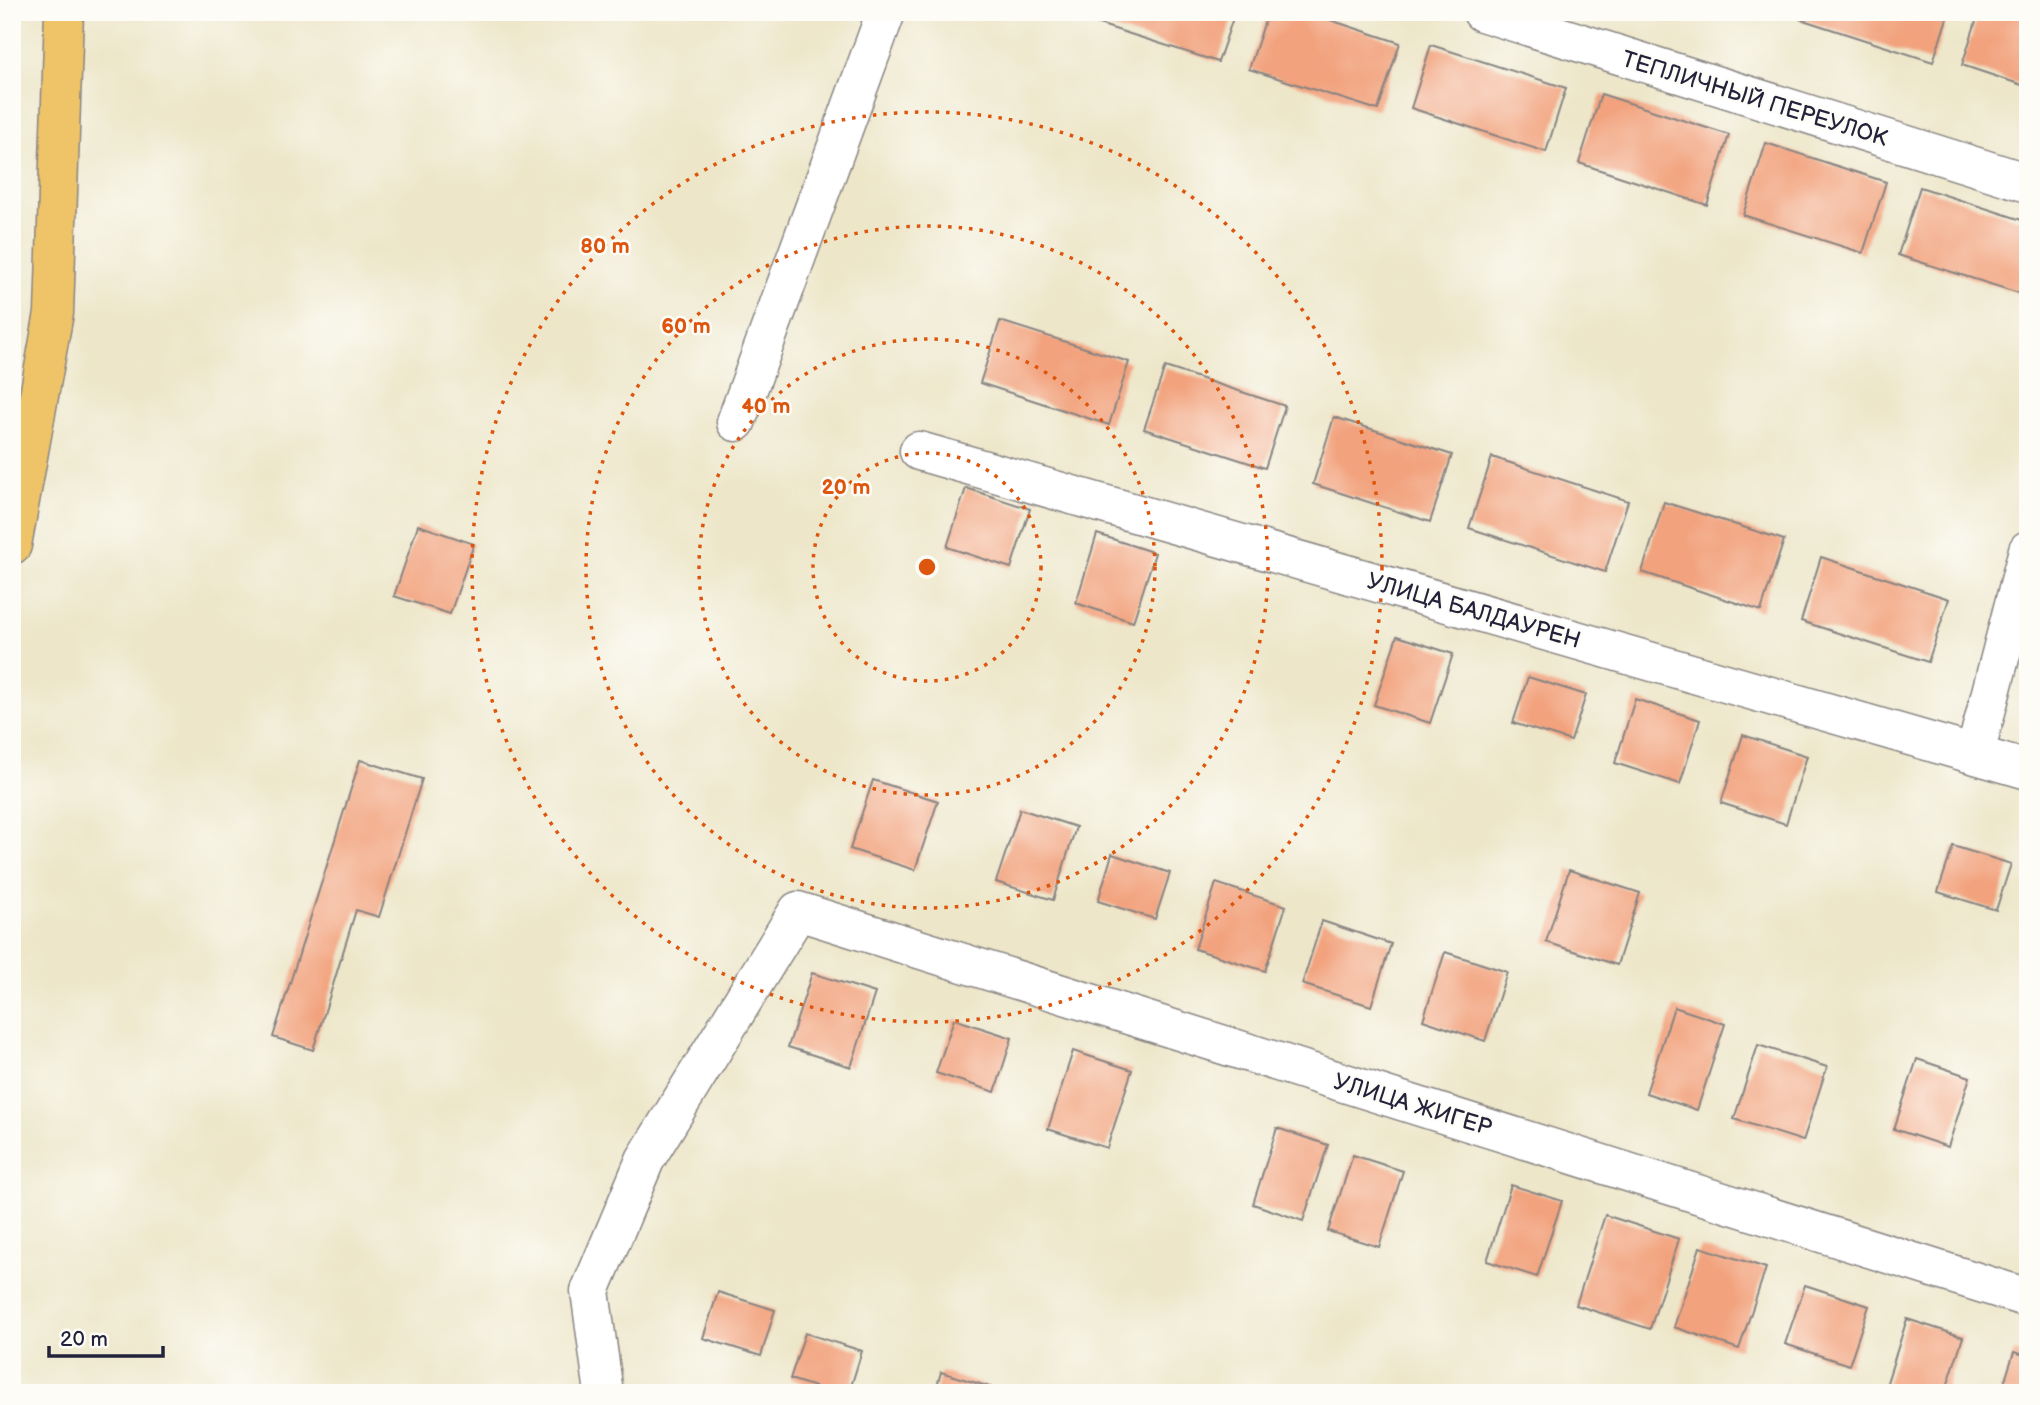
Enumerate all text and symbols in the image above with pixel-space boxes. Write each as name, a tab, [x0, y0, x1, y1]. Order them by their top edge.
street label: ТЕПЛИЧНЫЙ ПЕРЕУЛОК	[1619, 45, 1891, 153]
text: 80 m	[580, 234, 630, 259]
text: 60 m	[661, 314, 711, 339]
text: 40 m	[741, 394, 791, 419]
text: 20 m	[822, 475, 870, 500]
centre of rings	[915, 555, 939, 579]
street label: УЛИЦА БАЛДАУРЕН	[1364, 567, 1584, 655]
street label: УЛИЦА ЖИГЕР	[1330, 1068, 1496, 1142]
scale bar	[49, 1314, 163, 1358]
text: 20 m	[60, 1327, 108, 1352]

